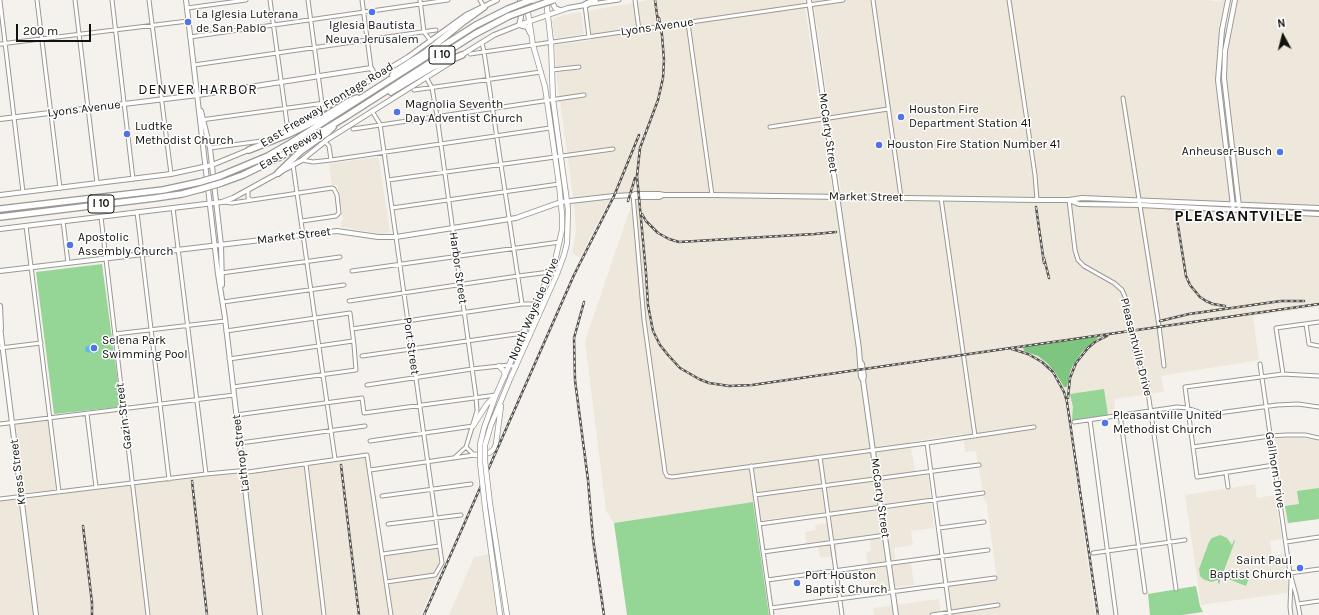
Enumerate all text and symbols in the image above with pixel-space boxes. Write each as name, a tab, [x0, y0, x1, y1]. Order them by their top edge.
marker: Iglesia Bautista Neuva Jerusalem	[367, 7, 377, 17]
place label: La Iglesia Luterana de San Pablo	[196, 8, 298, 36]
street label: Lyons Avenue	[620, 15, 694, 39]
scale bar	[18, 16, 93, 42]
north arrow	[1263, 16, 1303, 56]
marker: La Iglesia Luterana de San Pablo	[183, 17, 193, 27]
text: N	[1277, 17, 1286, 31]
place label: Iglesia Bautista Neuva Jerusalem	[325, 19, 419, 47]
text: 200 m	[23, 24, 58, 38]
road number: I 10	[429, 46, 455, 64]
street label: East Freeway Frontage Road	[258, 60, 396, 150]
district label: DENVER HARBOR	[138, 82, 258, 98]
street label: McCarty Street	[815, 92, 841, 174]
street label: Lyons Avenue	[47, 97, 121, 121]
place label: Magnolia Seventh Day Adventist Church	[405, 98, 523, 126]
place label: Houston Fire Department Station 41	[909, 103, 1031, 131]
marker: Magnolia Seventh Day Adventist Church	[392, 107, 402, 117]
marker: Houston Fire Department Station 41	[896, 112, 906, 122]
place label: Ludtke Methodist Church	[135, 120, 234, 148]
street label: East Freeway	[257, 125, 325, 173]
marker: Ludtke Methodist Church	[122, 129, 132, 139]
place label: Houston Fire Station Number 41	[887, 138, 1060, 152]
marker: Houston Fire Station Number 41	[874, 140, 884, 150]
place label: Anheuser-Busch	[1182, 145, 1272, 159]
marker: Anheuser-Busch	[1275, 147, 1285, 157]
street label: Market Street	[829, 189, 903, 205]
road number: I 10	[88, 195, 114, 213]
district label: PLEASANTVILLE	[1174, 206, 1304, 226]
street label: Market Street	[256, 224, 332, 248]
place label: Apostolic Assembly Church	[78, 231, 173, 259]
street label: Harbor Street	[446, 231, 470, 305]
marker: Apostolic Assembly Church	[65, 240, 75, 250]
street label: North Wayside Drive	[506, 255, 562, 363]
street label: Pleasantville Drive	[1117, 296, 1155, 398]
street label: Port Street	[400, 316, 422, 376]
place label: Selena Park Swimming Pool	[102, 334, 188, 362]
marker: Selena Park Swimming Pool	[89, 343, 99, 353]
street label: Gazin Street	[113, 382, 135, 450]
place label: Pleasantville United Methodist Church	[1113, 409, 1222, 437]
street label: Lathrop Street	[229, 414, 253, 492]
marker: Pleasantville United Methodist Church	[1100, 418, 1110, 428]
street label: Gellhorn Drive	[1262, 431, 1288, 509]
street label: Kress Street	[7, 438, 29, 506]
street label: McCarty Street	[867, 457, 893, 539]
place label: Saint Paul Baptist Church	[1210, 554, 1292, 582]
marker: Saint Paul Baptist Church	[1295, 563, 1305, 573]
place label: Port Houston Baptist Church	[805, 569, 887, 597]
marker: Port Houston Baptist Church	[792, 578, 802, 588]

